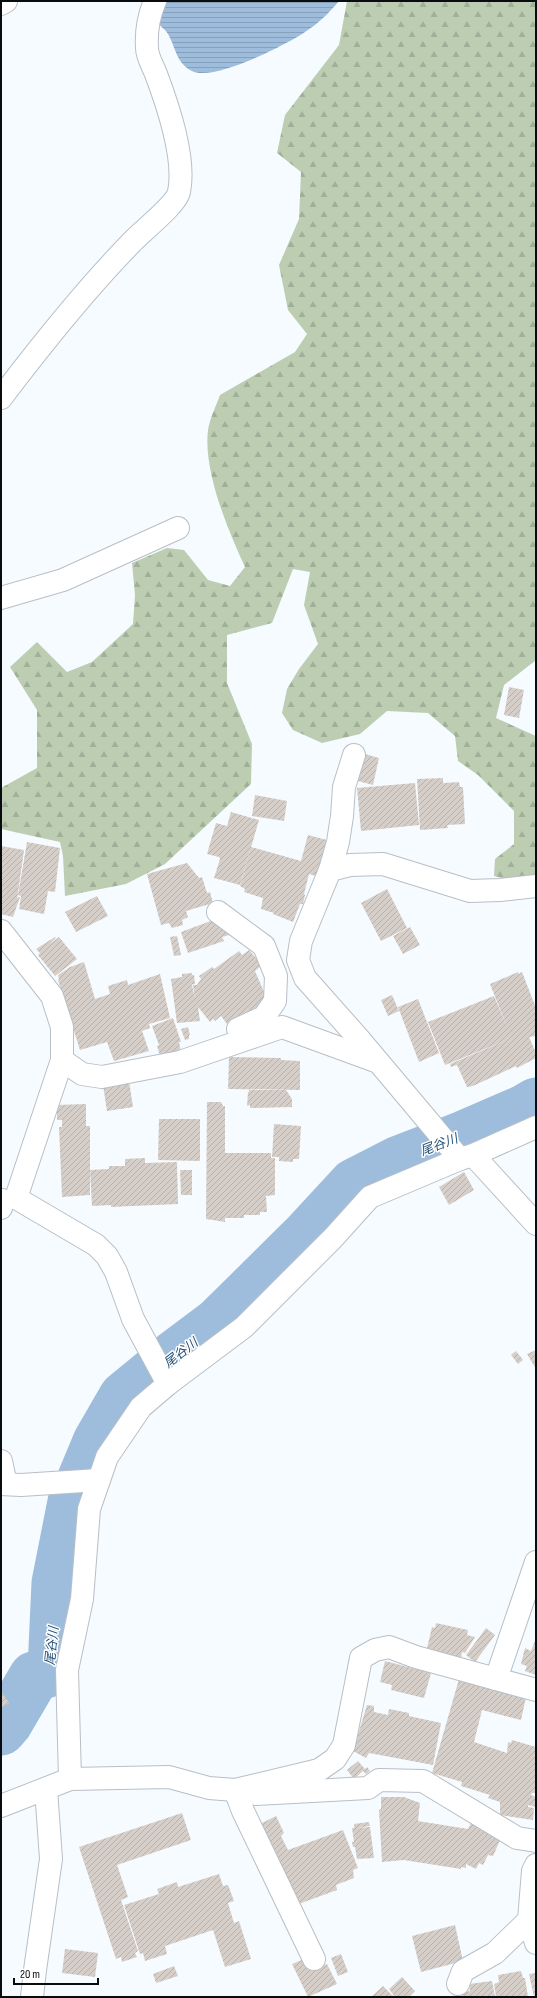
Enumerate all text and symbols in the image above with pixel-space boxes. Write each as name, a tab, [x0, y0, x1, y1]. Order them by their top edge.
water label: 尾谷川	[418, 1130, 462, 1159]
water label: 尾谷川	[161, 1333, 203, 1371]
water label: 尾谷川	[42, 1624, 62, 1666]
scale bar	[14, 1960, 98, 1986]
text: 20 m	[20, 1967, 40, 1982]

